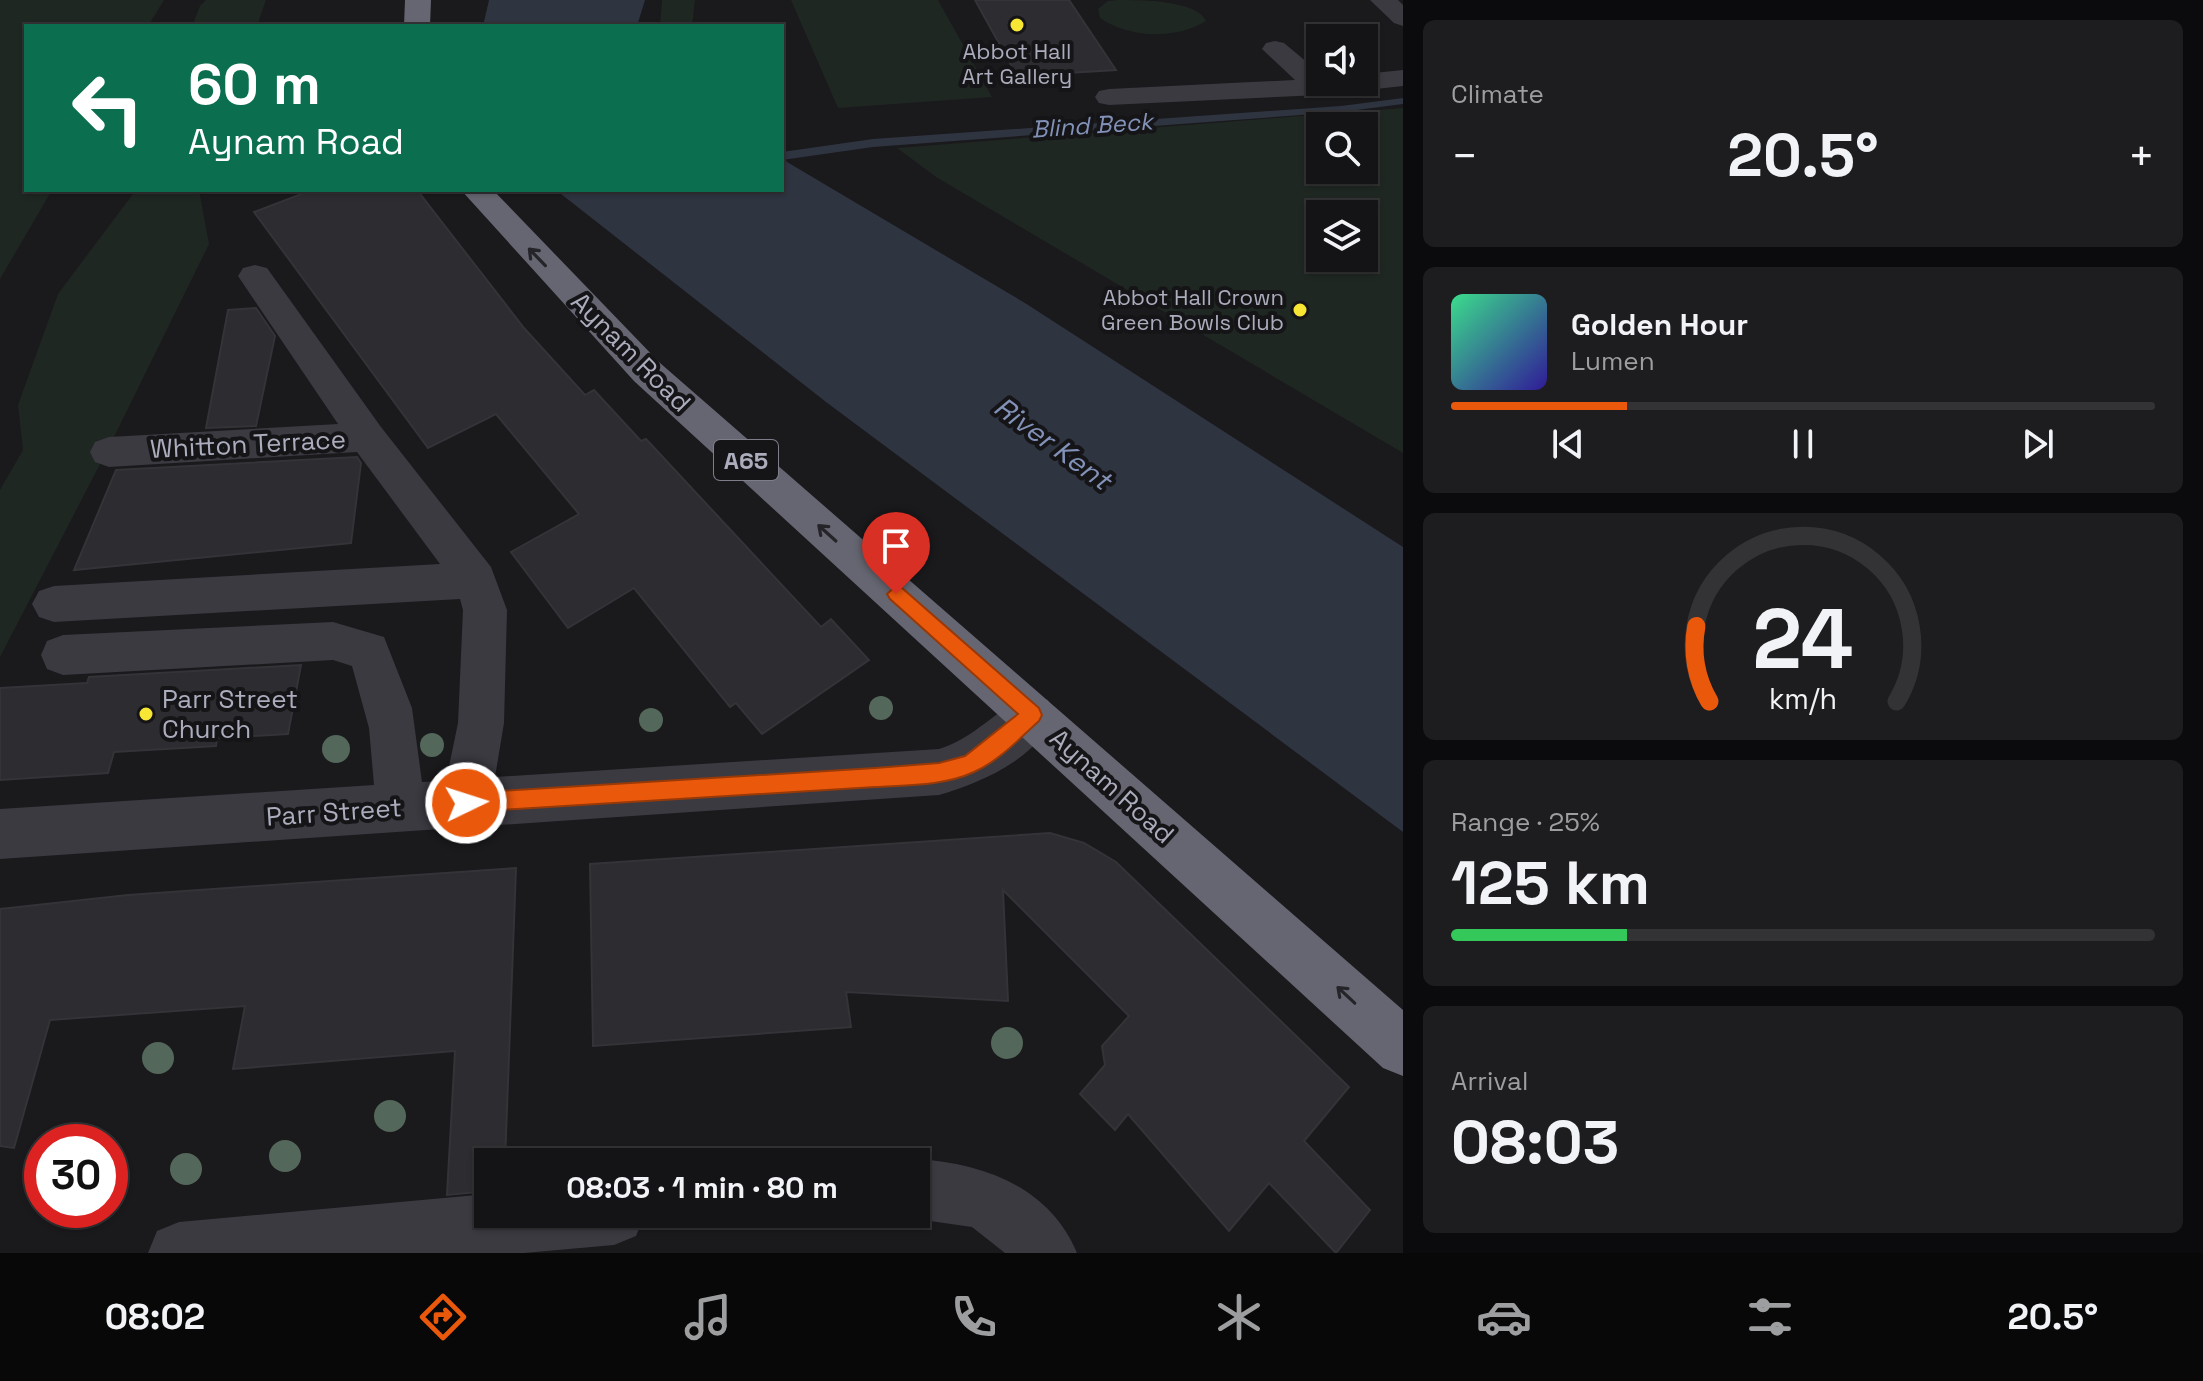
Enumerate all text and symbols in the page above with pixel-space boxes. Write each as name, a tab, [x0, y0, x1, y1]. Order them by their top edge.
marker: Abbot Hall Art Gallery	[1008, 16, 1026, 34]
map controls	[1306, 24, 1378, 272]
button: sound	[1306, 24, 1378, 96]
place label: Abbot Hall Art Gallery	[962, 37, 1072, 90]
text: 60 m	[188, 49, 321, 120]
icon: left	[56, 56, 160, 160]
text: Climate	[1451, 77, 1544, 111]
water label: Blind Beck	[1030, 105, 1157, 145]
button: search	[1306, 112, 1378, 184]
text: 20.5°	[1727, 117, 1879, 194]
text: Aynam Road	[188, 119, 404, 165]
text: −	[1451, 128, 1478, 184]
text: +	[2128, 128, 2155, 184]
button: layers	[1306, 200, 1378, 272]
one-way arrow	[528, 247, 547, 267]
place label: Abbot Hall Crown Green Bowls Club	[1101, 283, 1284, 336]
street label: Aynam Road	[564, 285, 698, 419]
marker: Abbot Hall Crown Green Bowls Club	[1291, 301, 1309, 319]
text: Golden Hour	[1571, 305, 1748, 344]
text: Lumen	[1571, 344, 1655, 378]
water label: River Kent	[987, 388, 1121, 499]
street label: Whitton Terrace	[149, 422, 347, 466]
icon: previous	[1546, 422, 1590, 466]
icon: pause	[1781, 422, 1825, 466]
icon: next	[2016, 422, 2060, 466]
road number: A65	[714, 440, 778, 480]
pin	[862, 512, 930, 594]
one-way arrow	[818, 524, 838, 542]
icon: arrive	[874, 524, 918, 568]
text: 24	[1753, 586, 1853, 692]
place label: Parr Street Church	[162, 682, 298, 746]
text: km/h	[1769, 682, 1837, 718]
marker: Parr Street Church	[137, 705, 155, 723]
street label: Aynam Road	[1043, 721, 1181, 851]
position arrow	[424, 761, 508, 845]
street label: Parr Street	[265, 790, 403, 834]
text: Range · 25%	[1451, 805, 1600, 839]
text: 125 km	[1451, 845, 1650, 922]
one-way arrow	[1337, 986, 1356, 1005]
text: Arrival	[1451, 1064, 1528, 1098]
text: 08:03	[1451, 1104, 1619, 1181]
speed limit sign: 30	[24, 1124, 128, 1228]
text: 08:03 · 1 min · 80 m	[566, 1168, 838, 1207]
icon: directions	[415, 1289, 471, 1345]
icon: music	[680, 1289, 736, 1345]
icon: phone	[946, 1289, 1002, 1345]
icon: climate	[1211, 1289, 1267, 1345]
icon: car	[1476, 1289, 1532, 1345]
icon: filters	[1742, 1289, 1798, 1345]
text: 08:02	[105, 1294, 205, 1340]
text: 20.5°	[2007, 1294, 2098, 1340]

